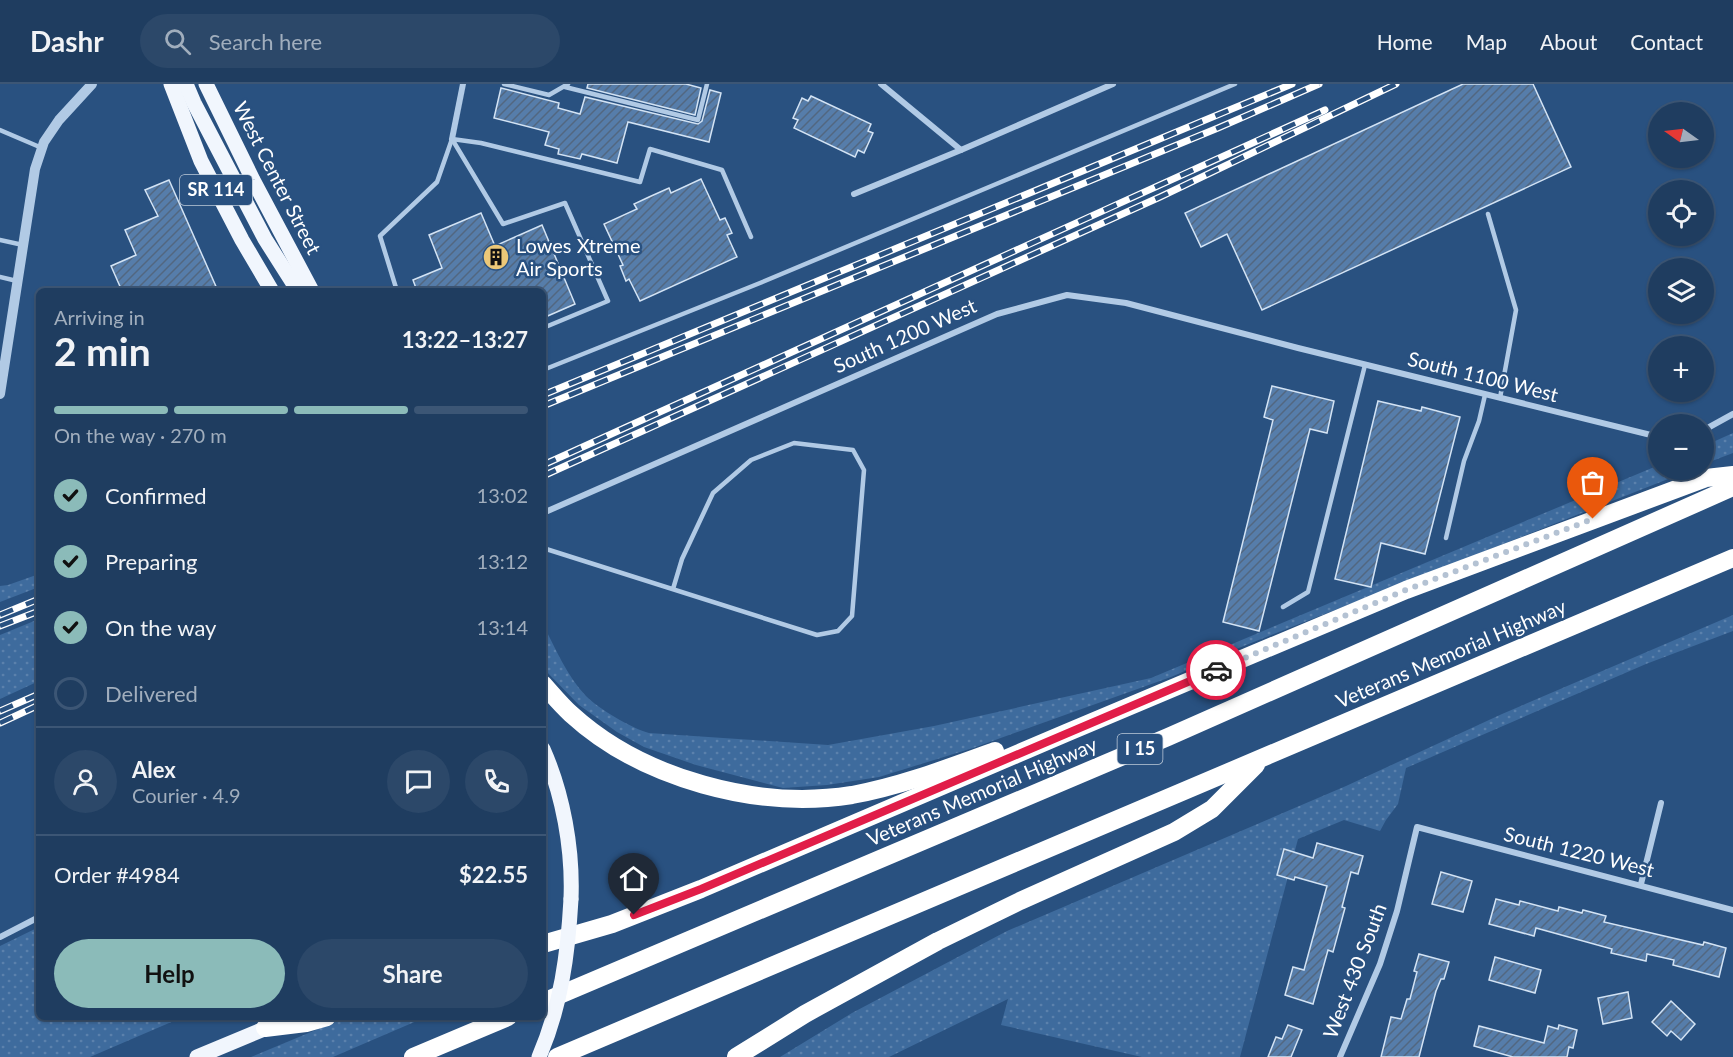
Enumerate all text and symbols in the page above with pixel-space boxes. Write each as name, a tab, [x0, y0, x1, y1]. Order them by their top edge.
search box	[140, 14, 560, 68]
text: Dashr	[30, 24, 104, 58]
icon: search	[161, 25, 194, 58]
text: Search here	[209, 28, 322, 55]
text: Home	[1377, 29, 1433, 54]
text: Map	[1466, 29, 1507, 54]
text: About	[1540, 29, 1597, 54]
text: Contact	[1630, 29, 1703, 54]
street label: West Center Street	[229, 97, 327, 258]
north arrow	[1648, 102, 1714, 168]
map controls	[1648, 102, 1714, 480]
road number: SR 114	[180, 175, 252, 205]
button: locate	[1648, 180, 1714, 246]
place label: Lowes Xtreme Air Sports	[516, 233, 640, 280]
building icon: Lowes Xtreme Air Sports	[481, 242, 511, 272]
button: layers	[1648, 258, 1714, 324]
street label: South 1200 West	[829, 293, 980, 377]
text: Arriving in	[54, 305, 145, 329]
text: 13:22–13:27	[402, 326, 528, 353]
text: 2 min	[54, 328, 151, 374]
button: +	[1648, 336, 1714, 402]
street label: South 1100 West	[1406, 346, 1561, 406]
button: −	[1648, 414, 1714, 480]
text: On the way · 270 m	[54, 423, 227, 447]
pin	[1567, 457, 1618, 519]
icon: bag	[1576, 466, 1609, 499]
icon: check	[54, 479, 87, 512]
text: Confirmed	[105, 482, 207, 509]
text: 13:02	[477, 483, 528, 507]
icon: check	[54, 545, 87, 578]
text: Preparing	[105, 548, 197, 575]
text: 13:12	[477, 549, 528, 573]
street label: Veterans Memorial Highway	[1332, 593, 1570, 713]
icon: check	[54, 611, 87, 644]
text: On the way	[105, 614, 216, 641]
text: 13:14	[477, 615, 528, 639]
courier	[1186, 640, 1246, 700]
icon: car	[1200, 654, 1233, 687]
text: Delivered	[105, 680, 198, 707]
street label: Veterans Memorial Highway	[863, 731, 1101, 851]
road number: I 15	[1118, 734, 1162, 764]
button: person	[54, 750, 117, 813]
button: chat	[387, 750, 450, 813]
button: phone	[465, 750, 528, 813]
text: Alex	[132, 756, 176, 783]
text: Courier · 4.9	[132, 783, 241, 807]
street label: South 1220 West	[1502, 821, 1657, 881]
pin	[608, 853, 659, 915]
text: Order #4984	[54, 861, 180, 888]
text: $22.55	[459, 861, 528, 888]
icon: home	[617, 862, 650, 895]
street label: West 430 South	[1317, 900, 1391, 1042]
button: Help	[54, 939, 285, 1008]
button: Share	[297, 939, 528, 1008]

